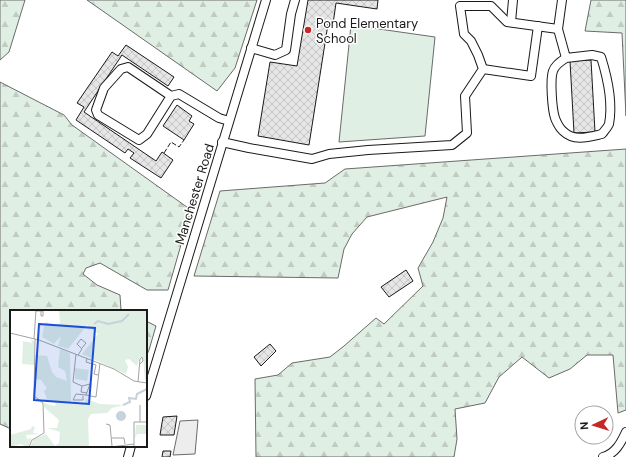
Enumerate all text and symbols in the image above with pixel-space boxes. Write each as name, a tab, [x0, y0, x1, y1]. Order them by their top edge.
place label: Pond Elementary School	[316, 15, 418, 47]
marker: Pond Elementary School	[303, 25, 313, 35]
street label: Manchester Road	[171, 142, 218, 247]
inset map	[10, 310, 147, 447]
north arrow	[574, 405, 614, 445]
text: N	[577, 421, 591, 430]

